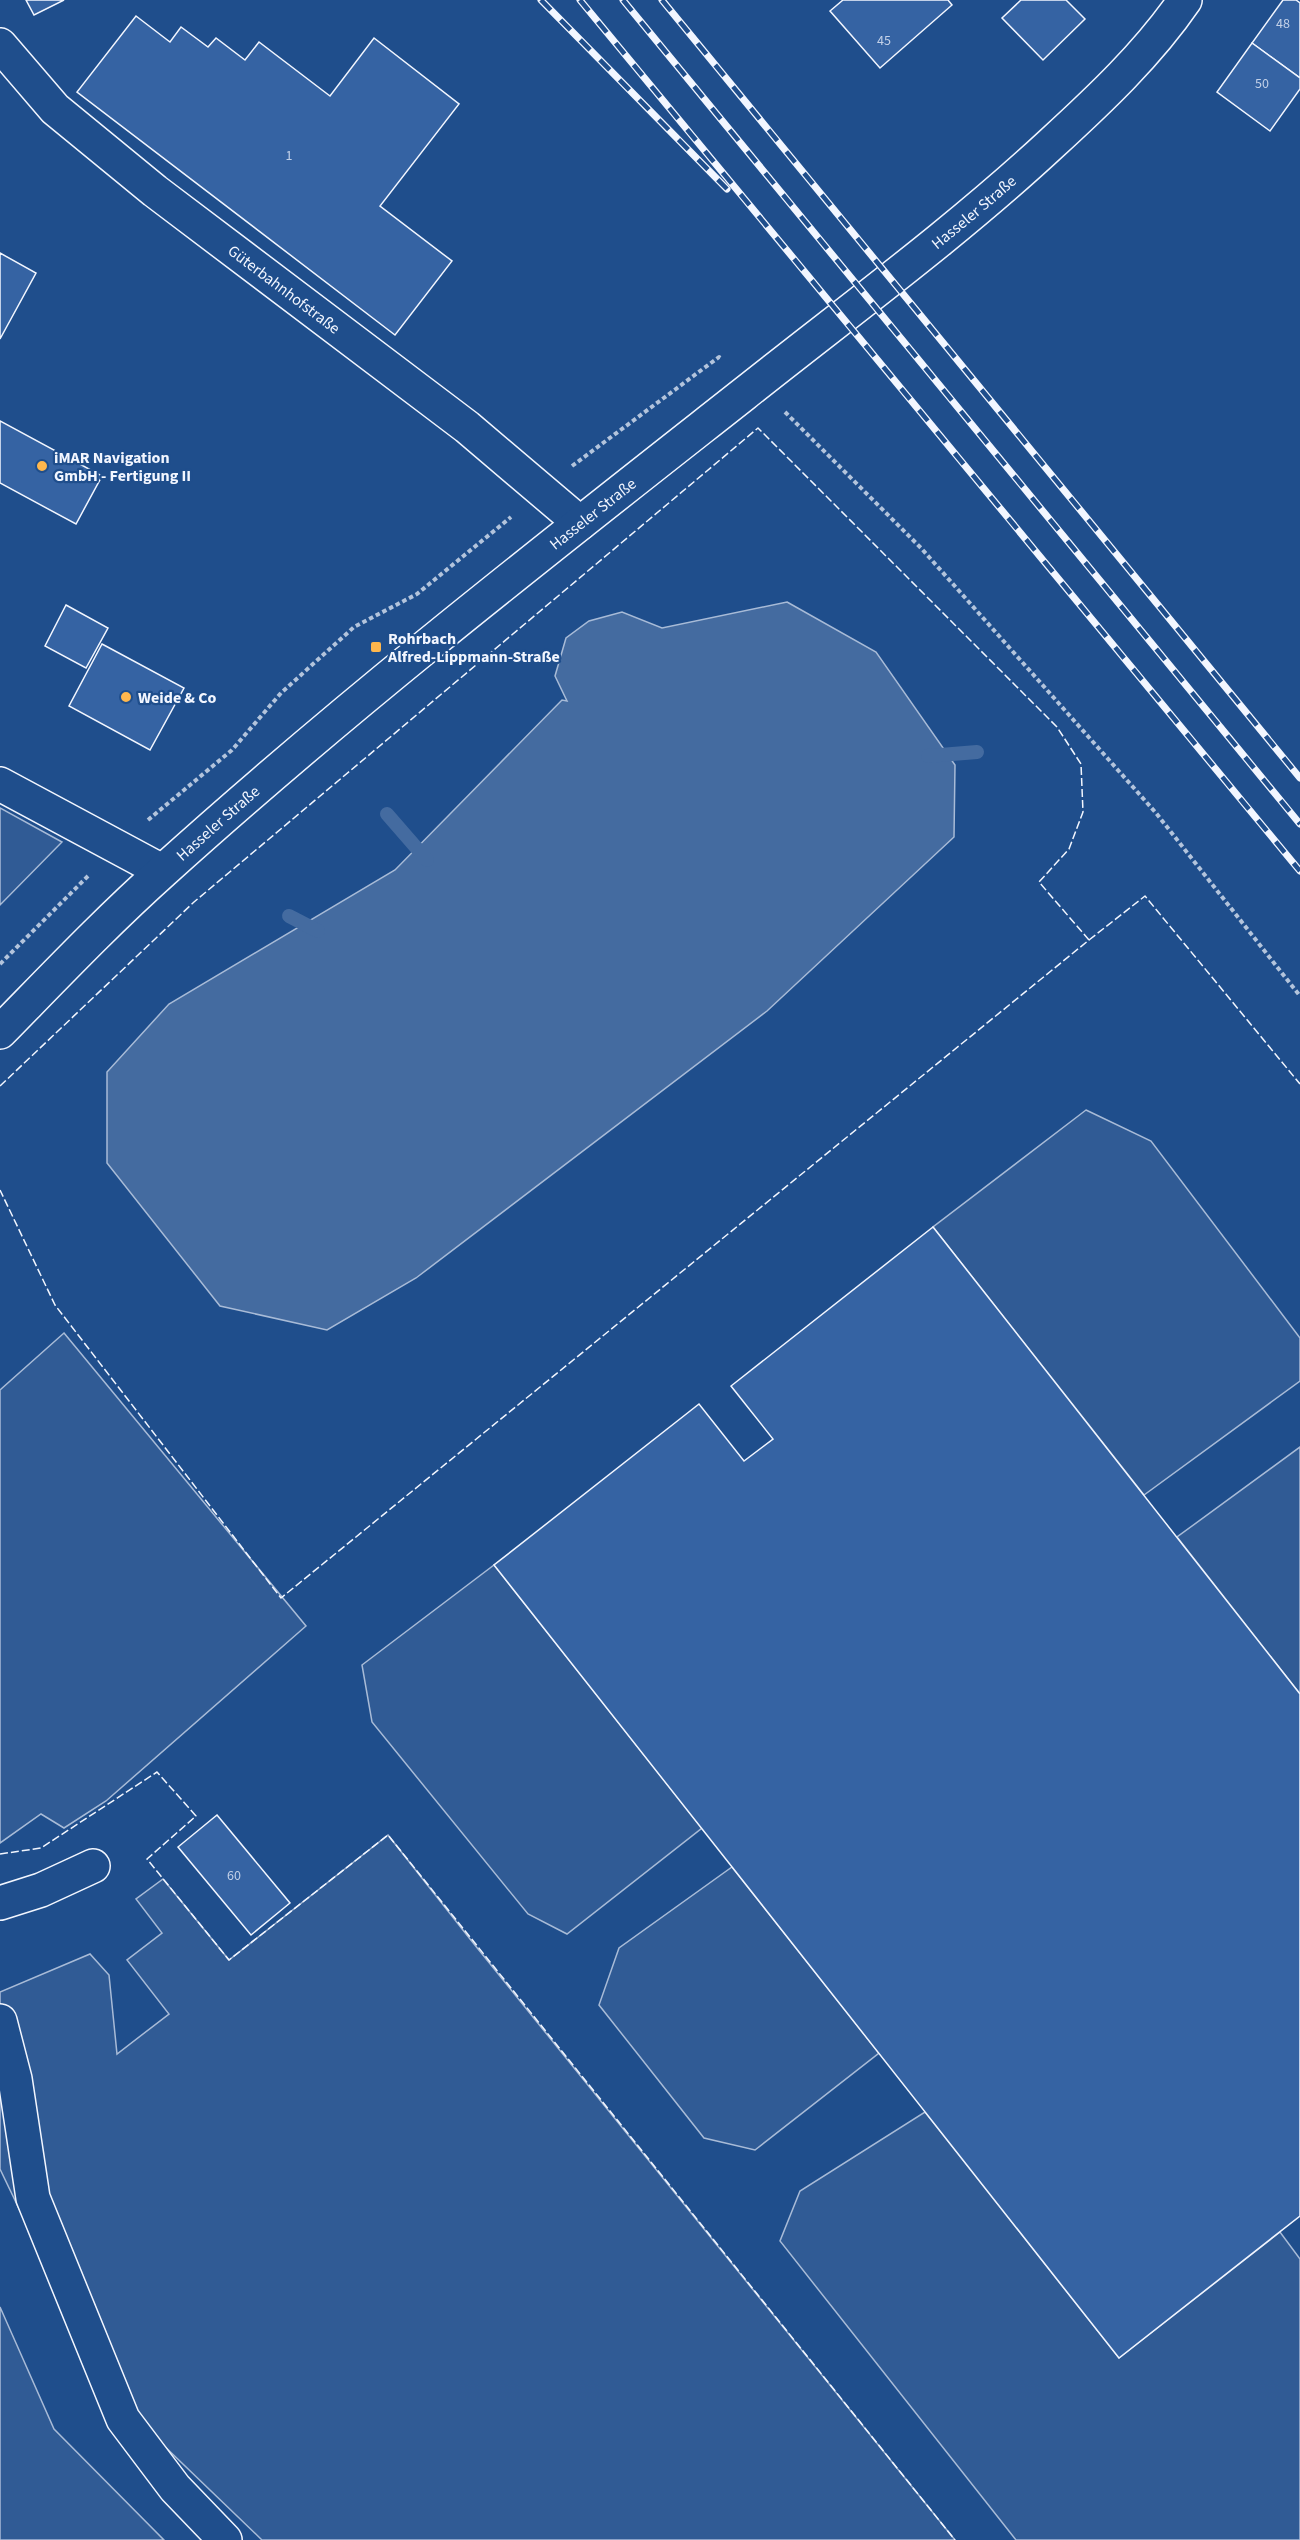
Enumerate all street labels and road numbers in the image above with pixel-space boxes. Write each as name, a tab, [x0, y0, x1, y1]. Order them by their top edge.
street label: Hasseler Straße	[927, 170, 1021, 255]
street label: Güterbahnhofstraße	[223, 240, 345, 339]
street label: Hasseler Straße	[545, 473, 641, 555]
street label: Hasseler Straße	[172, 781, 265, 866]

